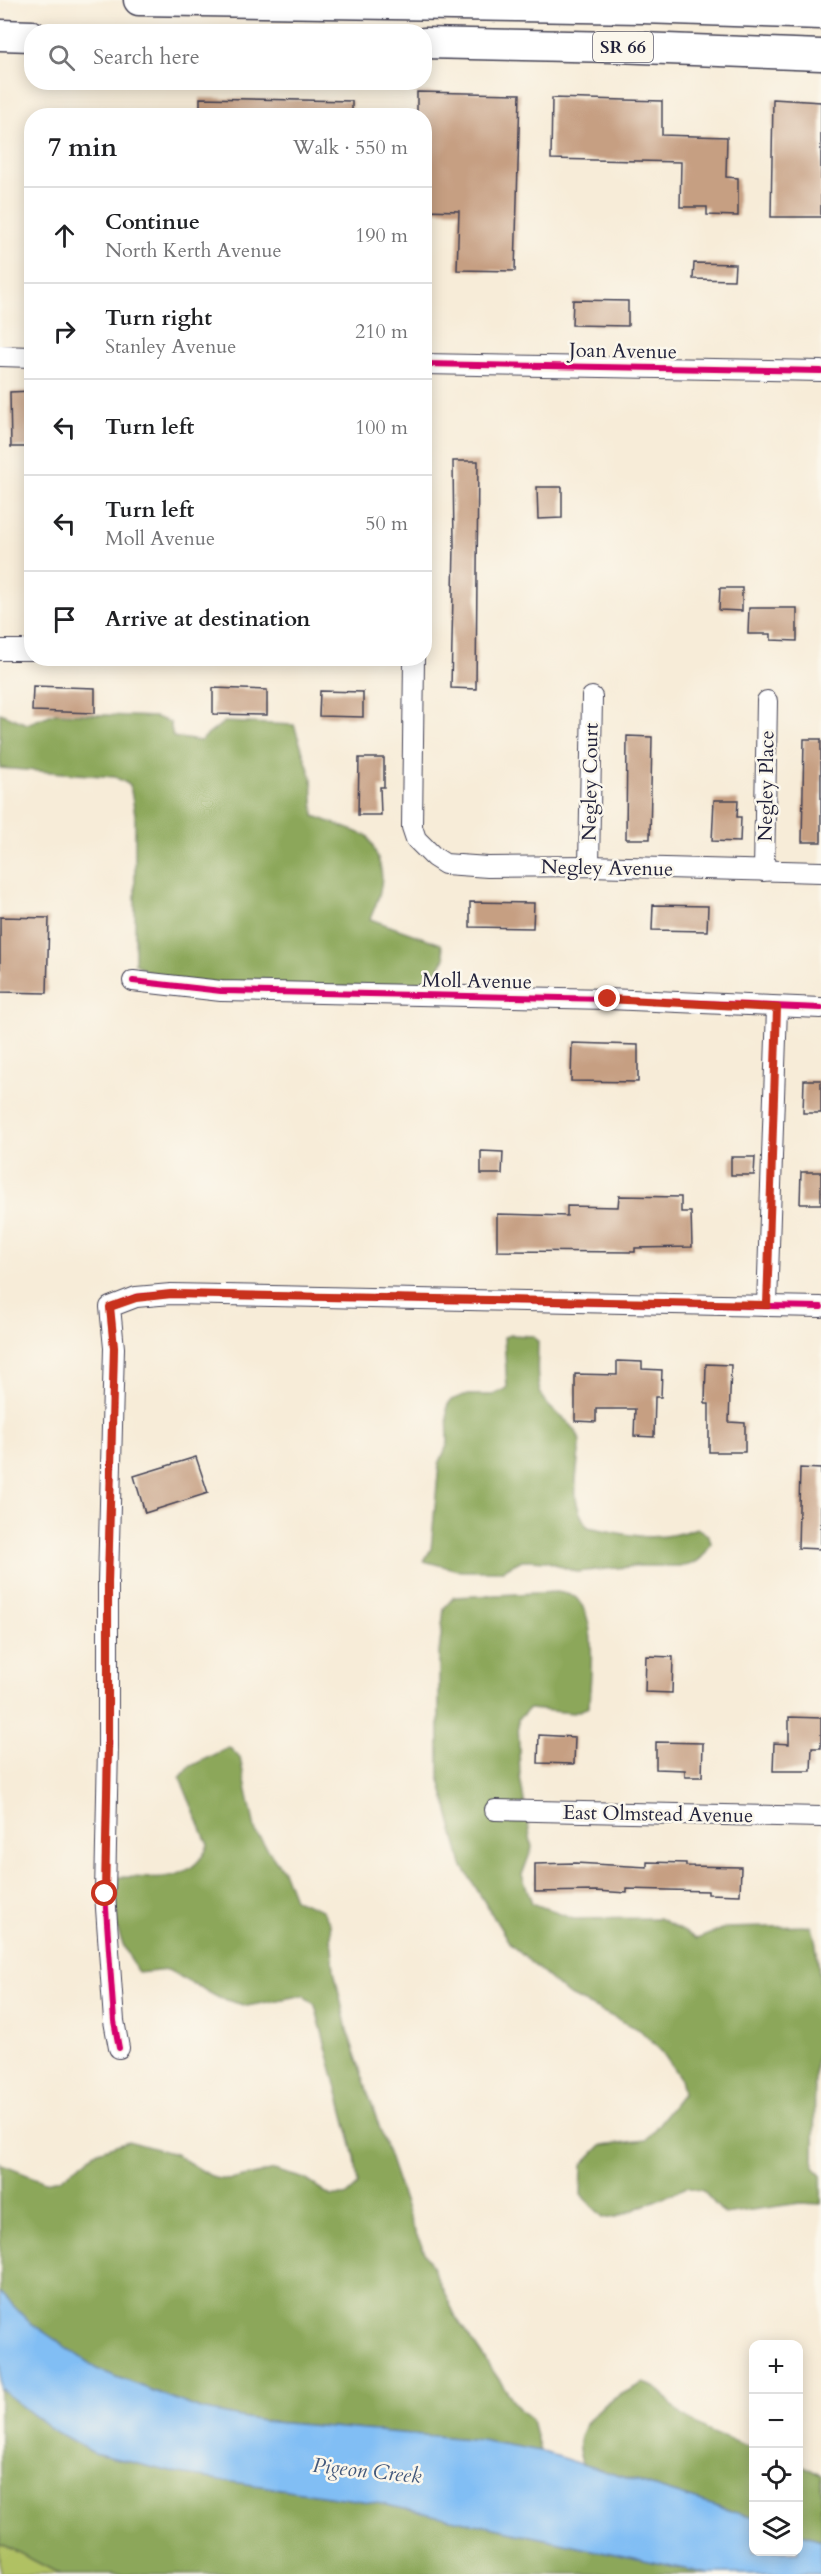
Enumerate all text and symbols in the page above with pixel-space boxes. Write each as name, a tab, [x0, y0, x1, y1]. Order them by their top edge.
search box	[24, 24, 432, 90]
road number: SR 66	[593, 32, 653, 62]
icon: search	[45, 41, 78, 74]
text: Search here	[93, 42, 200, 72]
text: 7 min	[48, 130, 117, 165]
text: Walk · 550 m	[293, 134, 408, 161]
text: Continue	[105, 207, 200, 237]
icon: ahead	[48, 219, 81, 252]
text: 190 m	[355, 222, 408, 249]
text: North Kerth Avenue	[105, 237, 282, 264]
text: Turn right	[105, 303, 212, 333]
icon: right	[48, 315, 81, 348]
text: 210 m	[355, 318, 408, 345]
text: Stanley Avenue	[105, 333, 236, 360]
street label: Joan Avenue	[566, 337, 677, 365]
icon: left	[48, 411, 81, 444]
text: Turn left	[105, 412, 194, 442]
text: 100 m	[355, 414, 408, 441]
text: Turn left	[105, 495, 194, 525]
icon: left	[48, 507, 81, 540]
text: 50 m	[365, 510, 408, 537]
text: Moll Avenue	[105, 525, 215, 552]
icon: arrive	[48, 603, 81, 636]
text: Arrive at destination	[105, 604, 310, 634]
street label: Negley Court	[575, 722, 605, 841]
street label: Negley Place	[752, 730, 780, 842]
street label: Negley Avenue	[541, 853, 673, 883]
street label: Moll Avenue	[422, 967, 532, 995]
route end	[594, 985, 620, 1011]
street label: East Olmstead Avenue	[563, 1799, 753, 1829]
route start	[91, 1880, 117, 1906]
map controls	[749, 2340, 803, 2556]
button: +	[749, 2340, 803, 2394]
button: −	[749, 2394, 803, 2448]
button: locate	[749, 2448, 803, 2502]
water label: Pigeon Creek	[311, 2451, 424, 2491]
button: layers	[749, 2502, 803, 2556]

